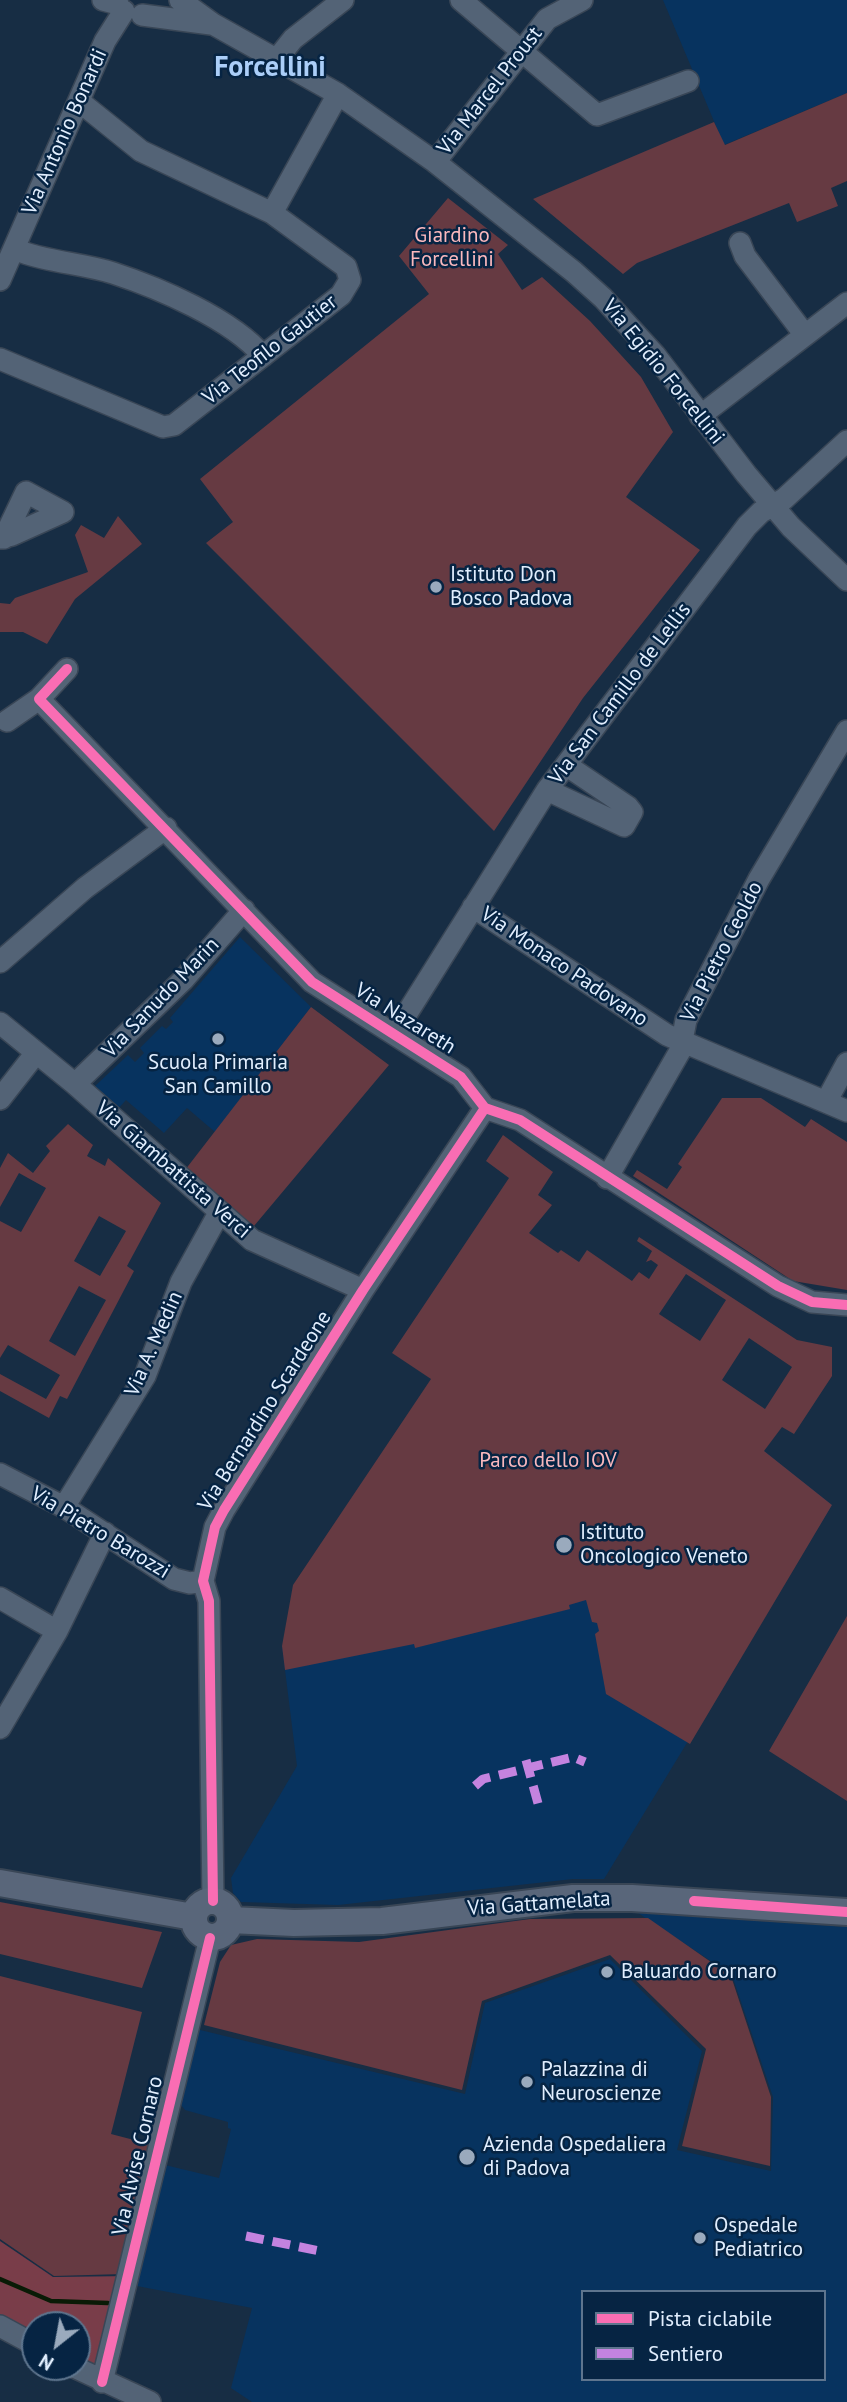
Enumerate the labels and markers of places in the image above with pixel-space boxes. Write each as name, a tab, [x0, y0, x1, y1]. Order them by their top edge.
place label: Istituto Don Bosco Padova	[450, 562, 572, 612]
marker: Istituto Don Bosco Padova	[428, 579, 444, 595]
marker: Scuola Primaria San Camillo	[210, 1031, 226, 1047]
place label: Scuola Primaria San Camillo	[148, 1050, 288, 1100]
place label: Istituto Oncologico Veneto	[580, 1520, 748, 1570]
marker: Istituto Oncologico Veneto	[554, 1535, 574, 1555]
place label: Baluardo Cornaro	[621, 1959, 777, 1985]
marker: Baluardo Cornaro	[599, 1964, 615, 1980]
place label: Palazzina di Neuroscienze	[541, 2057, 661, 2107]
marker: Palazzina di Neuroscienze	[519, 2074, 535, 2090]
place label: Azienda Ospedaliera di Padova	[483, 2132, 666, 2182]
marker: Azienda Ospedaliera di Padova	[457, 2147, 477, 2167]
place label: Ospedale Pediatrico	[714, 2213, 803, 2263]
marker: Ospedale Pediatrico	[692, 2230, 708, 2246]

